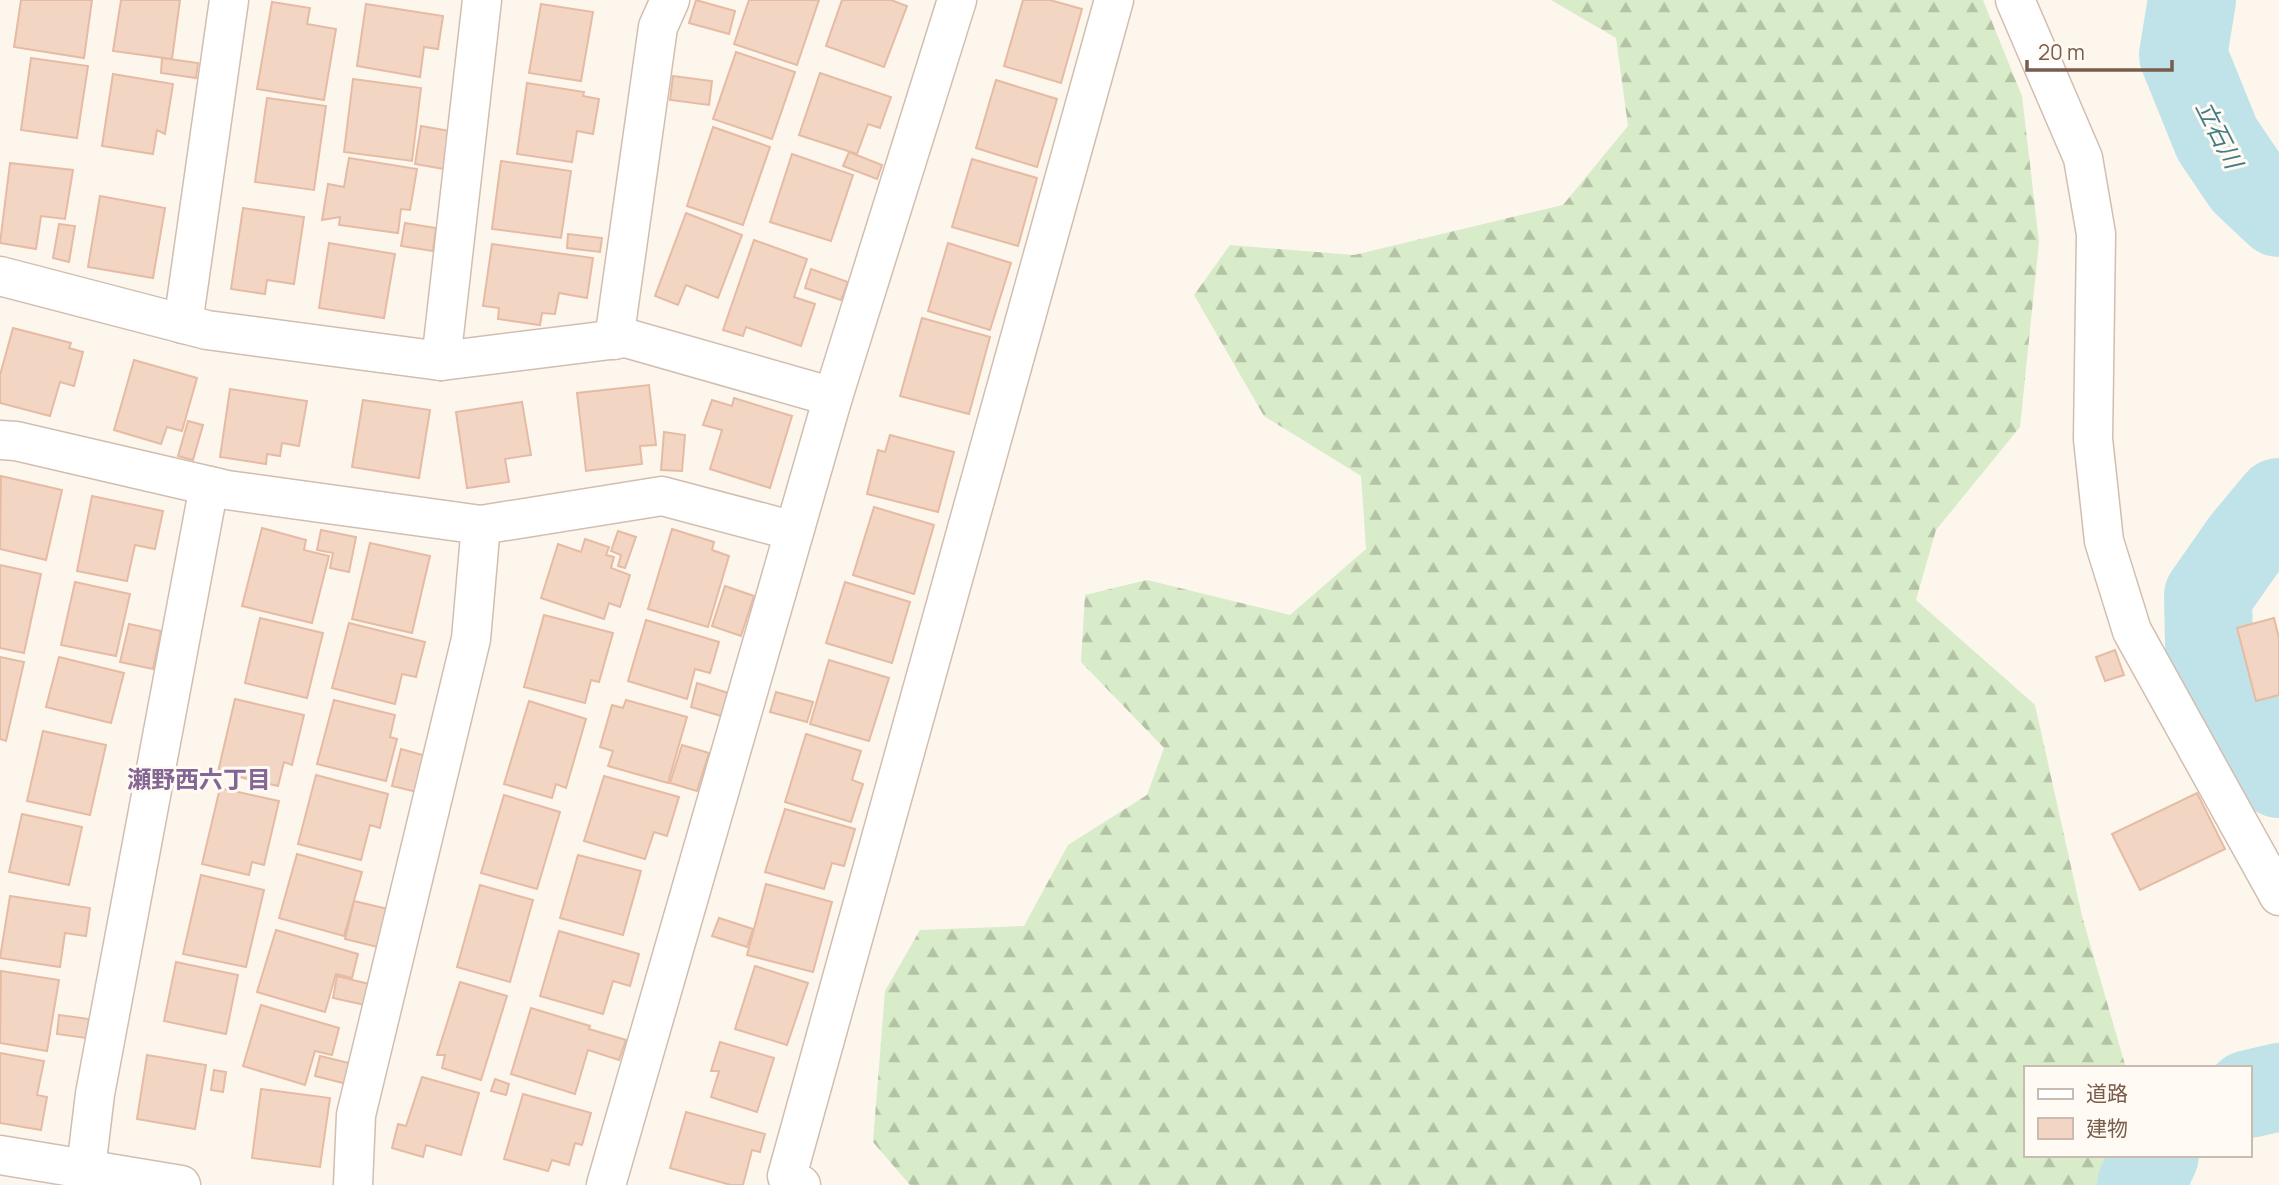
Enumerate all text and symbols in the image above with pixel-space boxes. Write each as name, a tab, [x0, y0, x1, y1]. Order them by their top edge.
scale bar	[2027, 28, 2172, 72]
text: 20 m	[2038, 38, 2085, 66]
water label: 立石川	[2189, 94, 2252, 176]
district label: 瀬野西六丁目	[127, 762, 271, 795]
legend	[2024, 1066, 2251, 1157]
text: 道路	[2086, 1079, 2128, 1107]
text: 建物	[2086, 1114, 2128, 1142]

